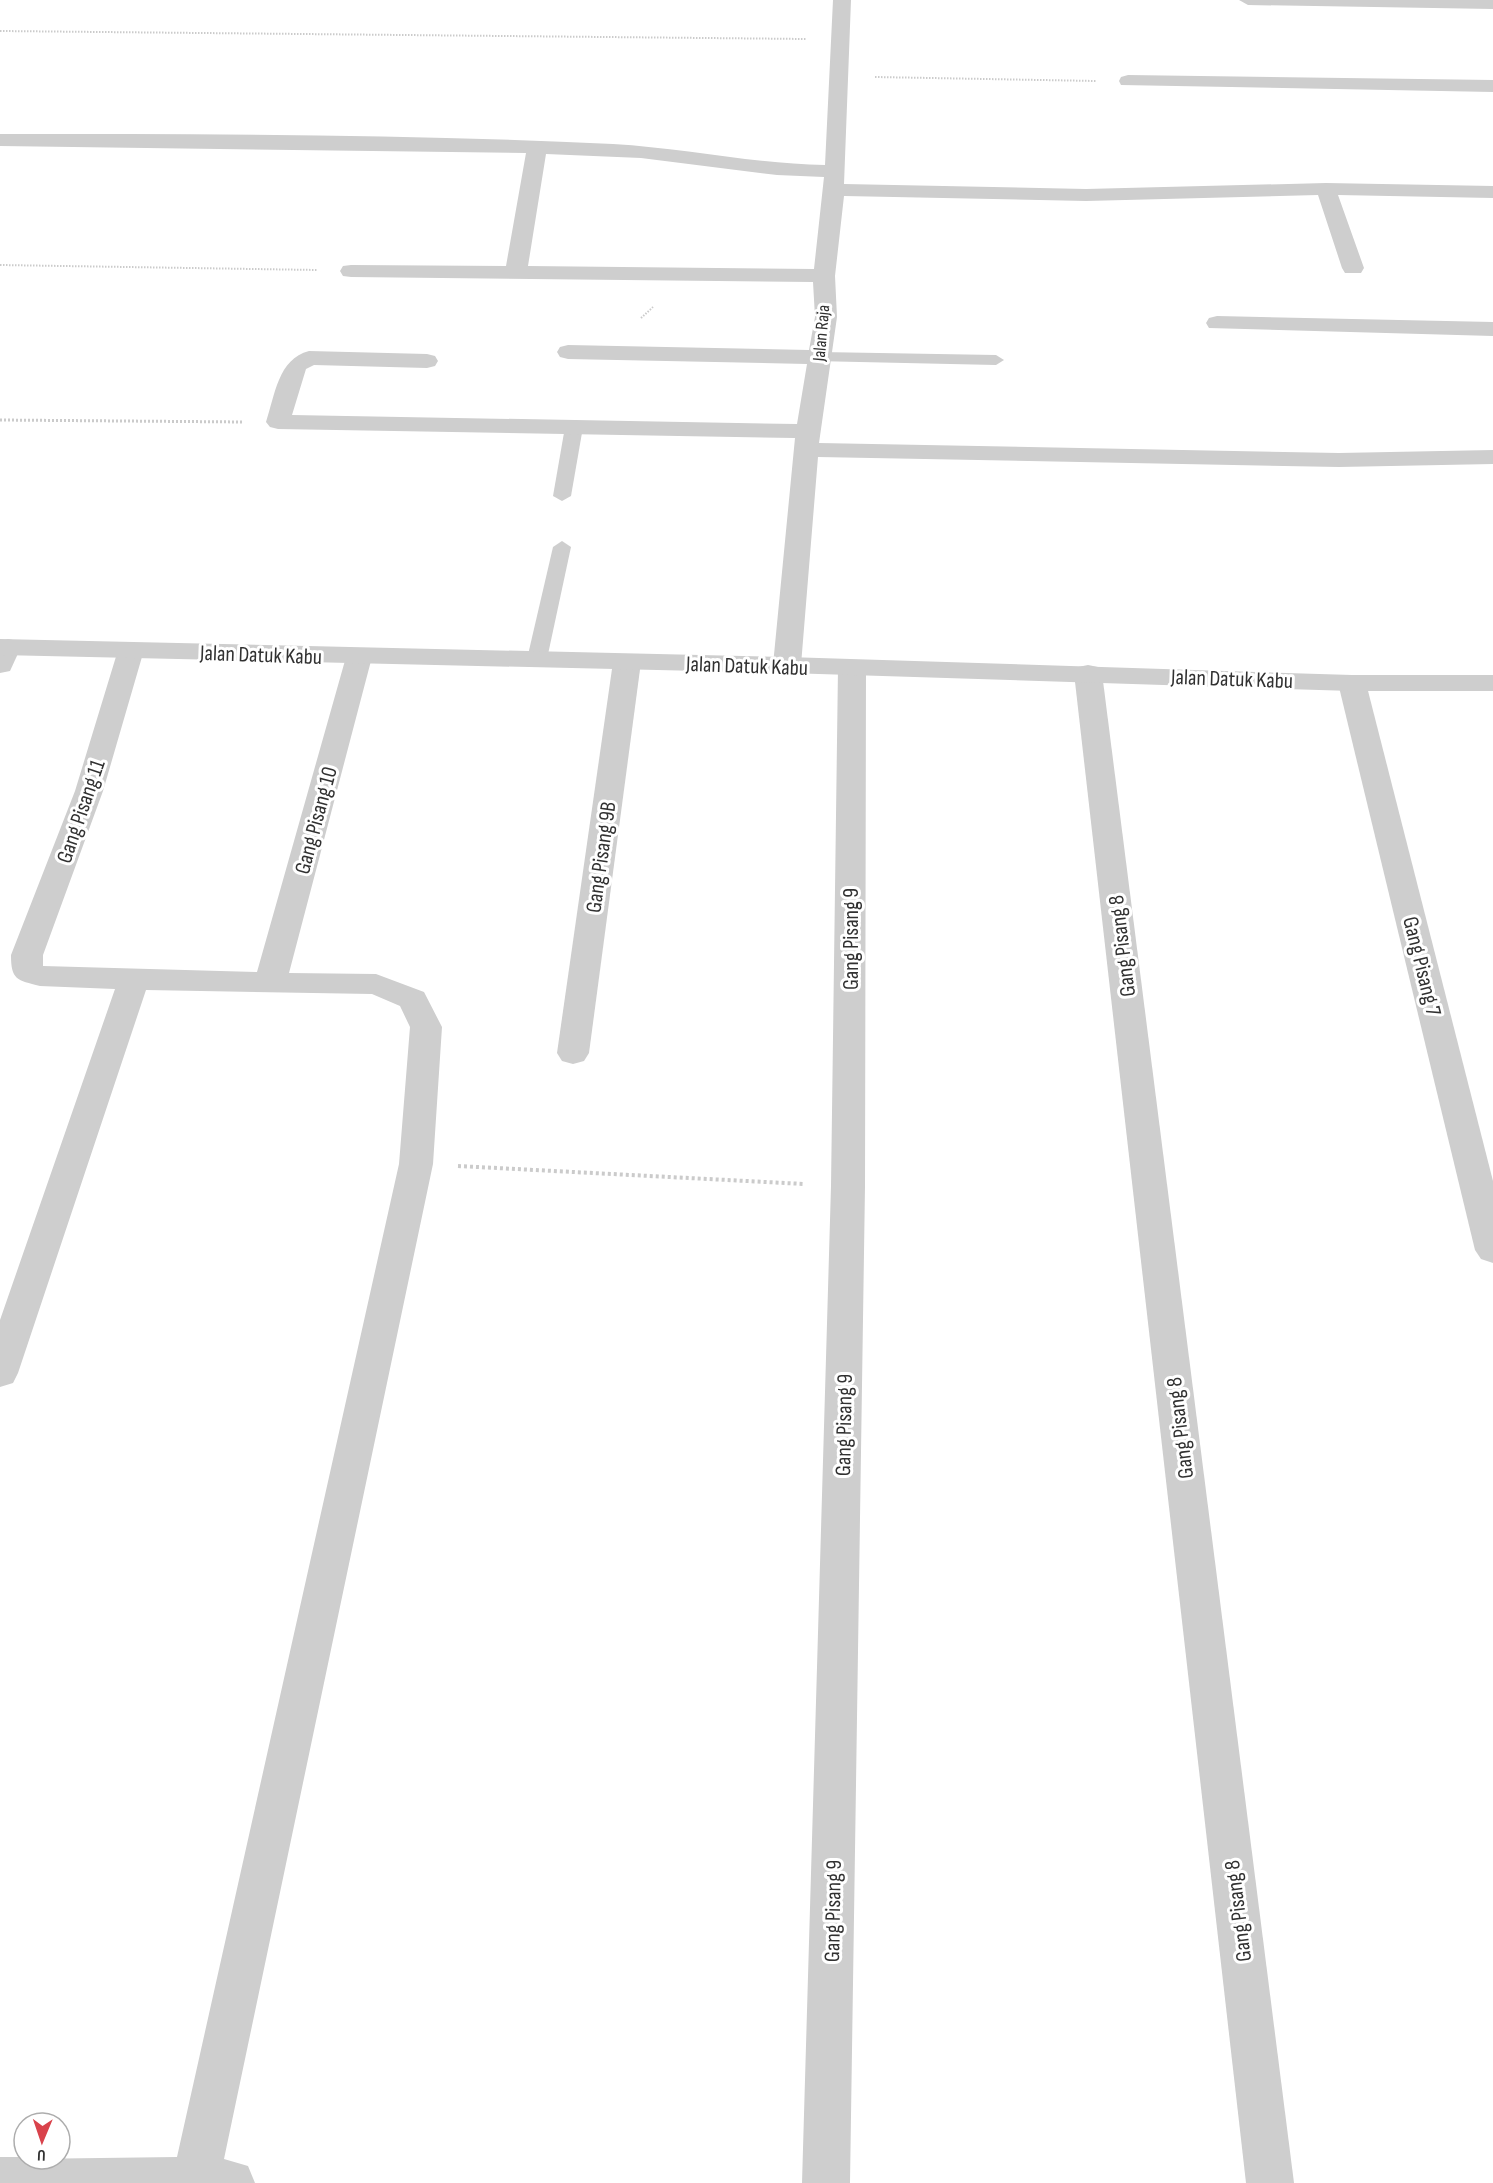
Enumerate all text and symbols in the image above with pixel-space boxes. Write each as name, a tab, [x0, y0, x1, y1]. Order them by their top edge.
street label: Jalan Raja	[808, 304, 834, 363]
street label: Jalan Datuk Kabu	[198, 640, 322, 671]
street label: Jalan Datuk Kabu	[684, 651, 808, 682]
street label: Jalan Datuk Kabu	[1169, 664, 1293, 695]
street label: Gang Pisang 11	[51, 756, 112, 867]
street label: Gang Pisang 10	[289, 764, 344, 877]
street label: Gang Pisang 9B	[580, 800, 623, 915]
street label: Gang Pisang 9	[838, 888, 865, 990]
street label: Gang Pisang 8	[1103, 894, 1142, 998]
street label: Gang Pisang 7	[1396, 914, 1447, 1019]
street label: Gang Pisang 9	[830, 1374, 859, 1476]
street label: Gang Pisang 8	[1161, 1376, 1200, 1480]
street label: Gang Pisang 8	[1219, 1859, 1258, 1963]
street label: Gang Pisang 9	[819, 1860, 848, 1962]
north arrow	[12, 2111, 72, 2171]
text: U	[37, 2145, 46, 2164]

